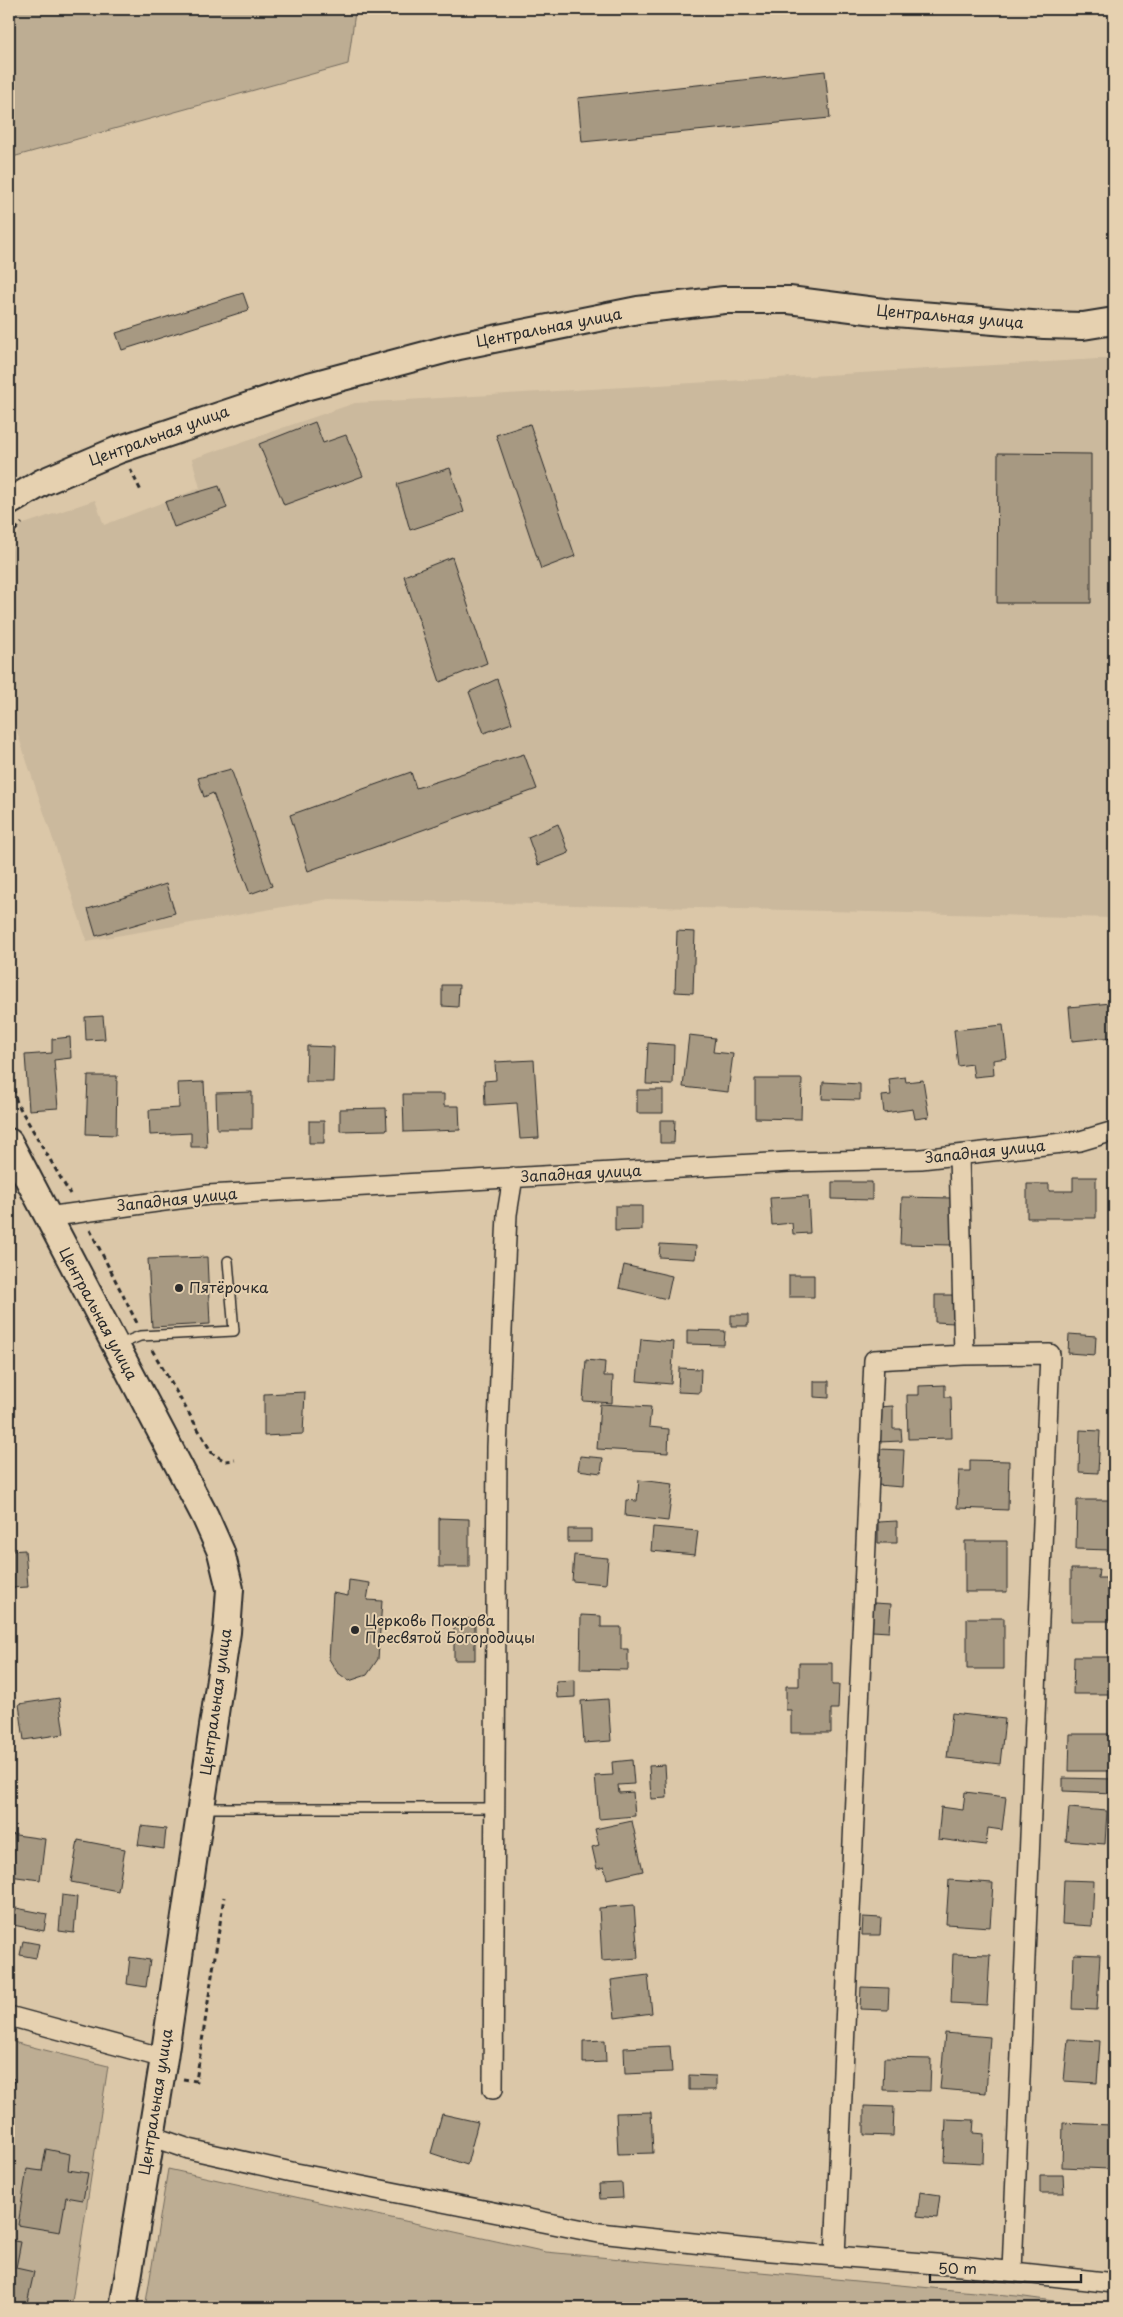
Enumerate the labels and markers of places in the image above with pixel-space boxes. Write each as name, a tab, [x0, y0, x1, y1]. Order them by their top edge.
place label: Пятёрочка	[189, 1275, 269, 1298]
marker: Пятёрочка	[173, 1282, 185, 1294]
place label: Церковь Покрова Пресвятой Богородицы	[365, 1608, 535, 1648]
marker: Церковь Покрова Пресвятой Богородицы	[349, 1624, 361, 1636]

